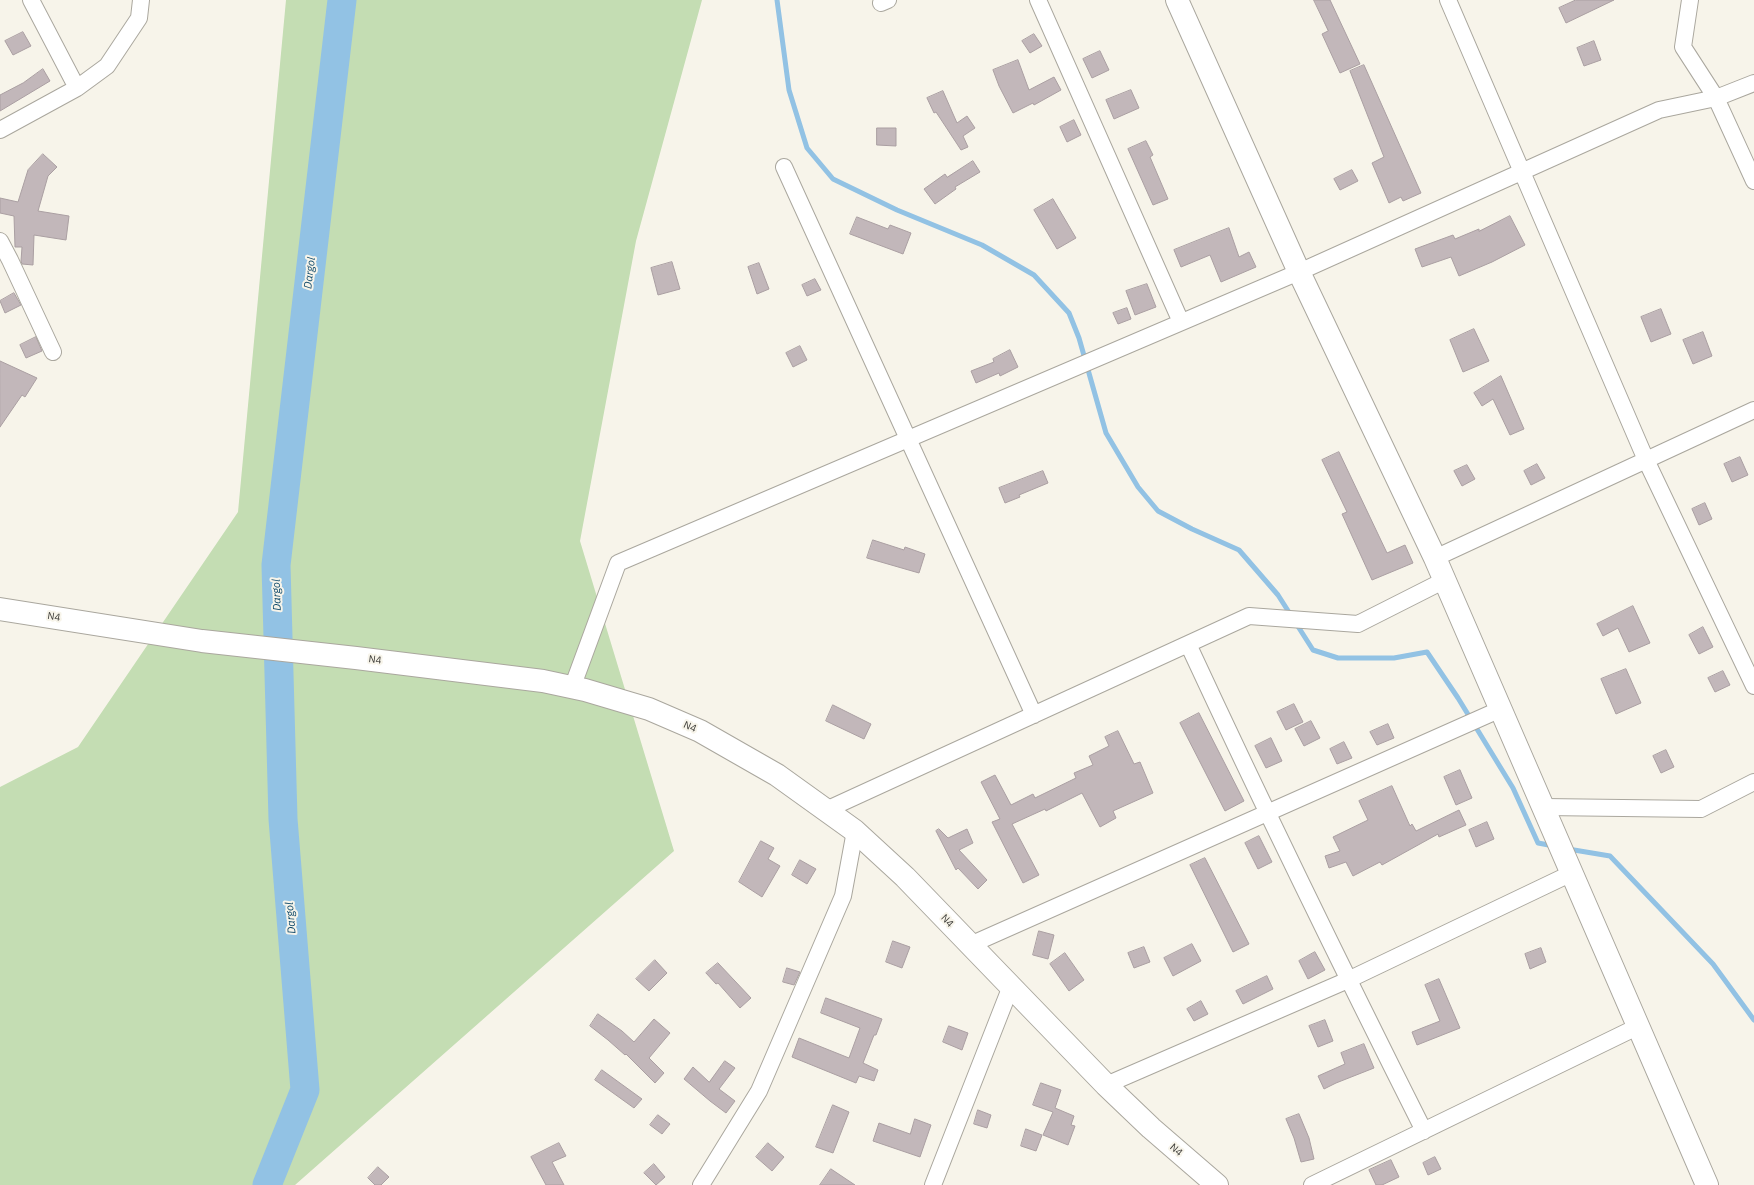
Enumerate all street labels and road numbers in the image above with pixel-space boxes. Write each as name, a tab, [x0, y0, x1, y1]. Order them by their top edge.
street label: N4	[47, 610, 61, 624]
street label: N4	[368, 653, 382, 667]
street label: N4	[682, 719, 698, 735]
street label: N4	[938, 912, 956, 930]
street label: N4	[1167, 1141, 1185, 1159]

